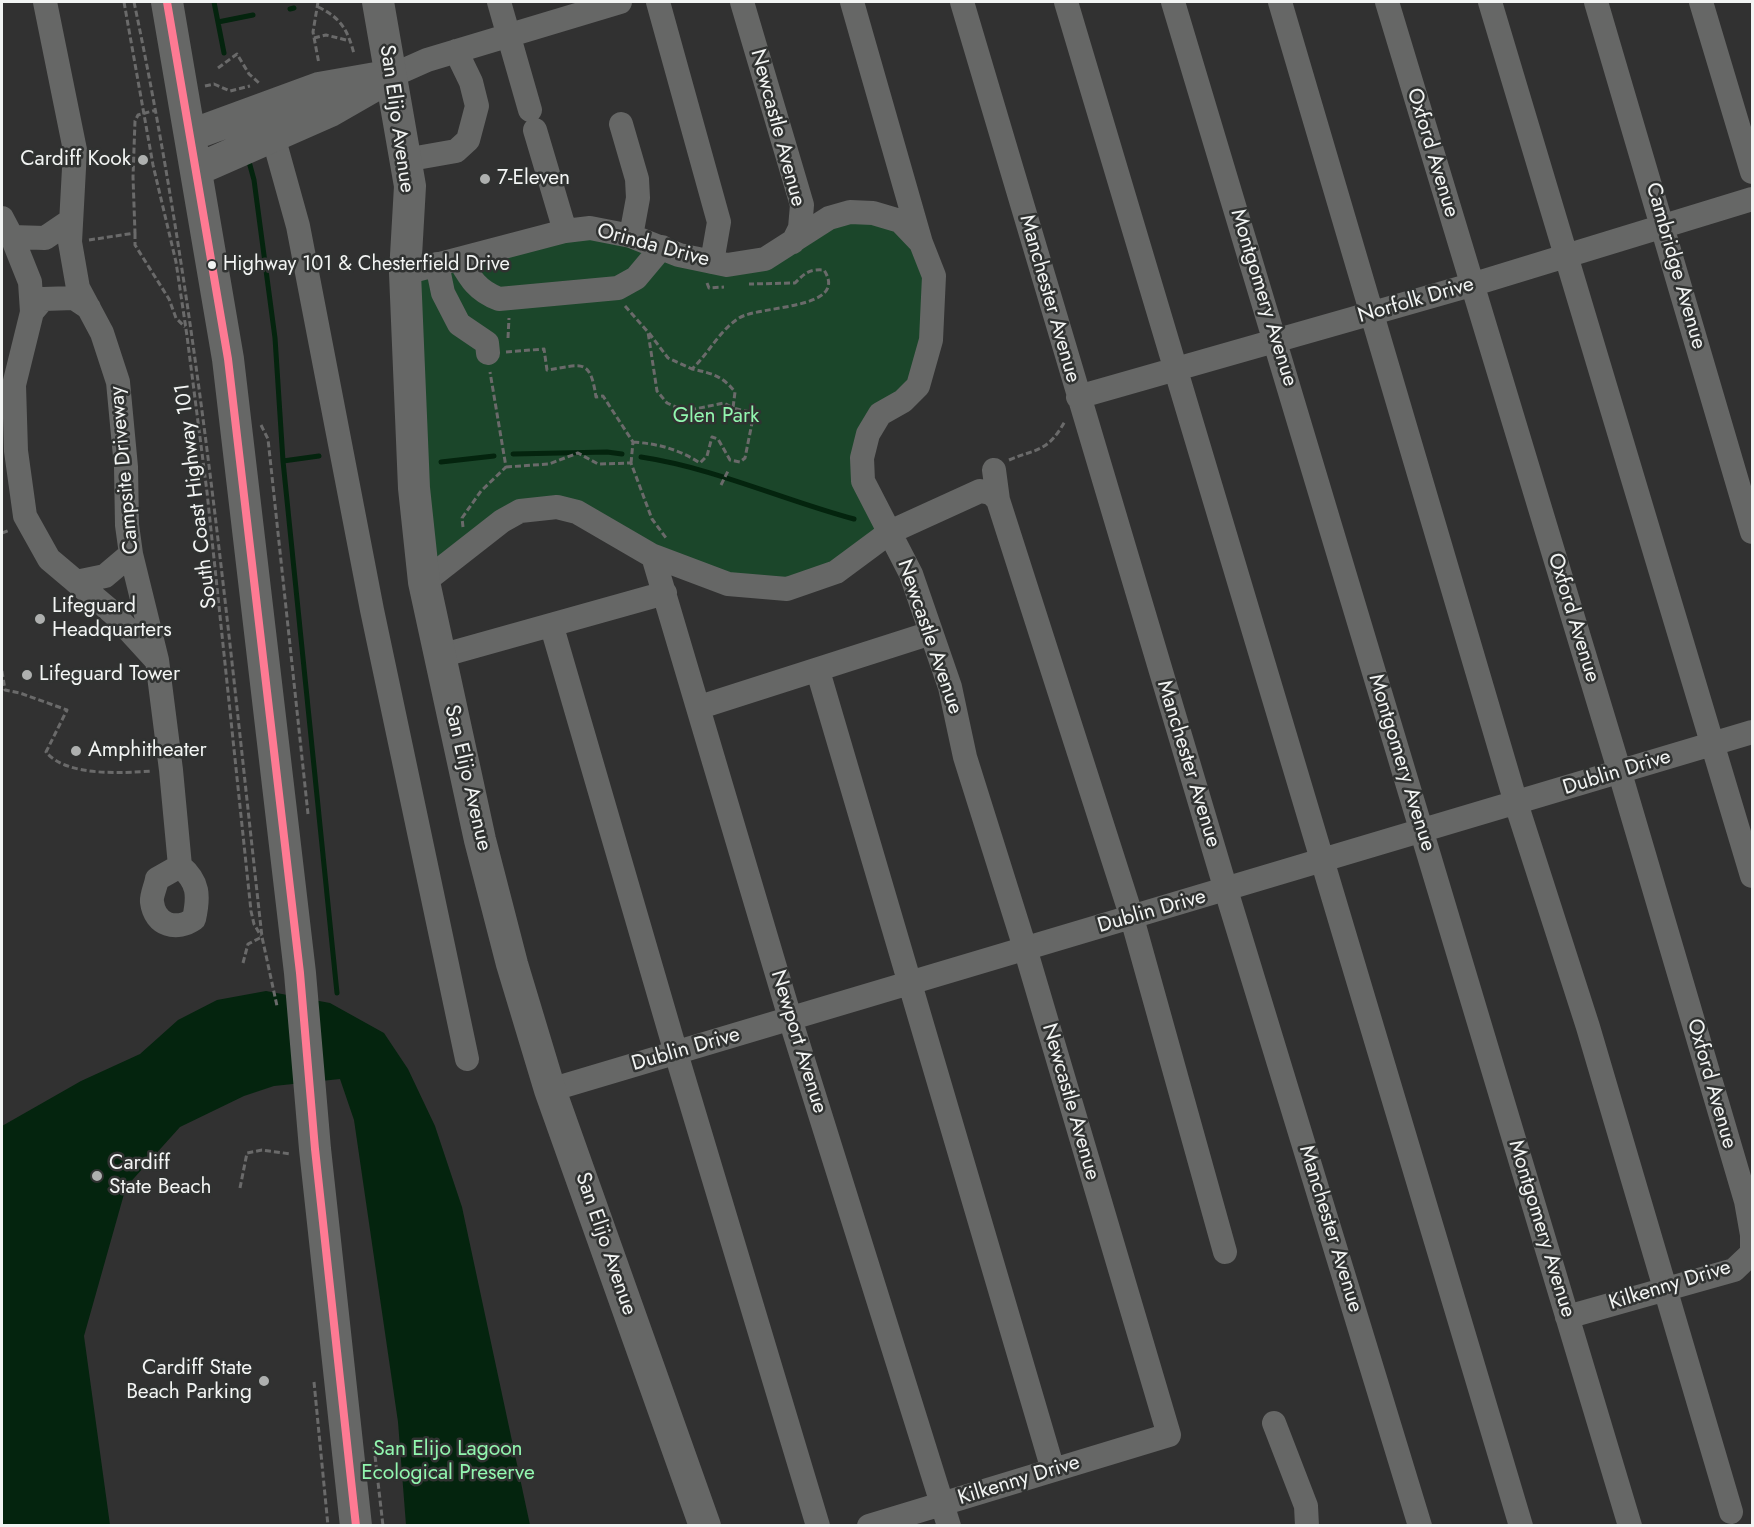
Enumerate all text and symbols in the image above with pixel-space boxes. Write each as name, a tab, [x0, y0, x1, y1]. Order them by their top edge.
street label: San Elijo Avenue	[373, 43, 419, 195]
street label: Newcastle Avenue	[744, 47, 810, 209]
street label: Oxford Avenue	[1400, 85, 1464, 221]
place label: Cardiff Kook	[20, 147, 131, 173]
marker: Cardiff Kook	[136, 153, 150, 167]
place label: 7-Eleven	[497, 166, 570, 192]
marker: 7-Eleven	[478, 172, 492, 186]
street label: Cambridge Avenue	[1639, 180, 1711, 352]
street label: Montgomery Avenue	[1224, 206, 1302, 390]
street label: Manchester Avenue	[1013, 212, 1085, 386]
street label: Orinda Drive	[594, 219, 712, 273]
place label: Highway 101 & Chesterfield Drive	[223, 253, 510, 277]
marker: Highway 101 & Chesterfield Drive	[206, 259, 218, 271]
street label: Norfolk Drive	[1355, 272, 1477, 330]
street label: South Coast Highway 101	[171, 382, 223, 610]
street label: Campsite Driveway	[105, 385, 145, 555]
park label: Glen Park	[673, 404, 759, 430]
street label: Oxford Avenue	[1541, 550, 1605, 686]
street label: Newcastle Avenue	[891, 556, 967, 718]
place label: Lifeguard Headquarters	[52, 594, 172, 644]
marker: Lifeguard Headquarters	[33, 612, 47, 626]
place label: Lifeguard Tower	[39, 662, 180, 688]
marker: Lifeguard Tower	[20, 668, 34, 682]
street label: Montgomery Avenue	[1362, 671, 1440, 855]
street label: Manchester Avenue	[1151, 677, 1225, 851]
street label: San Elijo Avenue	[438, 702, 496, 854]
place label: Amphitheater	[88, 738, 207, 764]
marker: Amphitheater	[69, 744, 83, 758]
street label: Dublin Drive	[1560, 745, 1674, 801]
street label: Dublin Drive	[1095, 885, 1209, 939]
street label: Newport Avenue	[764, 967, 832, 1117]
street label: Oxford Avenue	[1680, 1016, 1742, 1152]
street label: Newcastle Avenue	[1036, 1021, 1104, 1183]
street label: Dublin Drive	[629, 1023, 743, 1077]
street label: Montgomery Avenue	[1502, 1137, 1580, 1321]
street label: Manchester Avenue	[1293, 1142, 1367, 1316]
place label: Cardiff State Beach	[109, 1151, 212, 1201]
marker: Cardiff State Beach	[90, 1169, 104, 1183]
street label: San Elijo Avenue	[569, 1169, 641, 1319]
street label: Kilkenny Drive	[1606, 1256, 1734, 1316]
place label: Cardiff State Beach Parking	[126, 1356, 252, 1406]
marker: Cardiff State Beach Parking	[257, 1374, 271, 1388]
park label: San Elijo Lagoon Ecological Preserve	[361, 1437, 535, 1487]
street label: Kilkenny Drive	[955, 1451, 1083, 1511]

